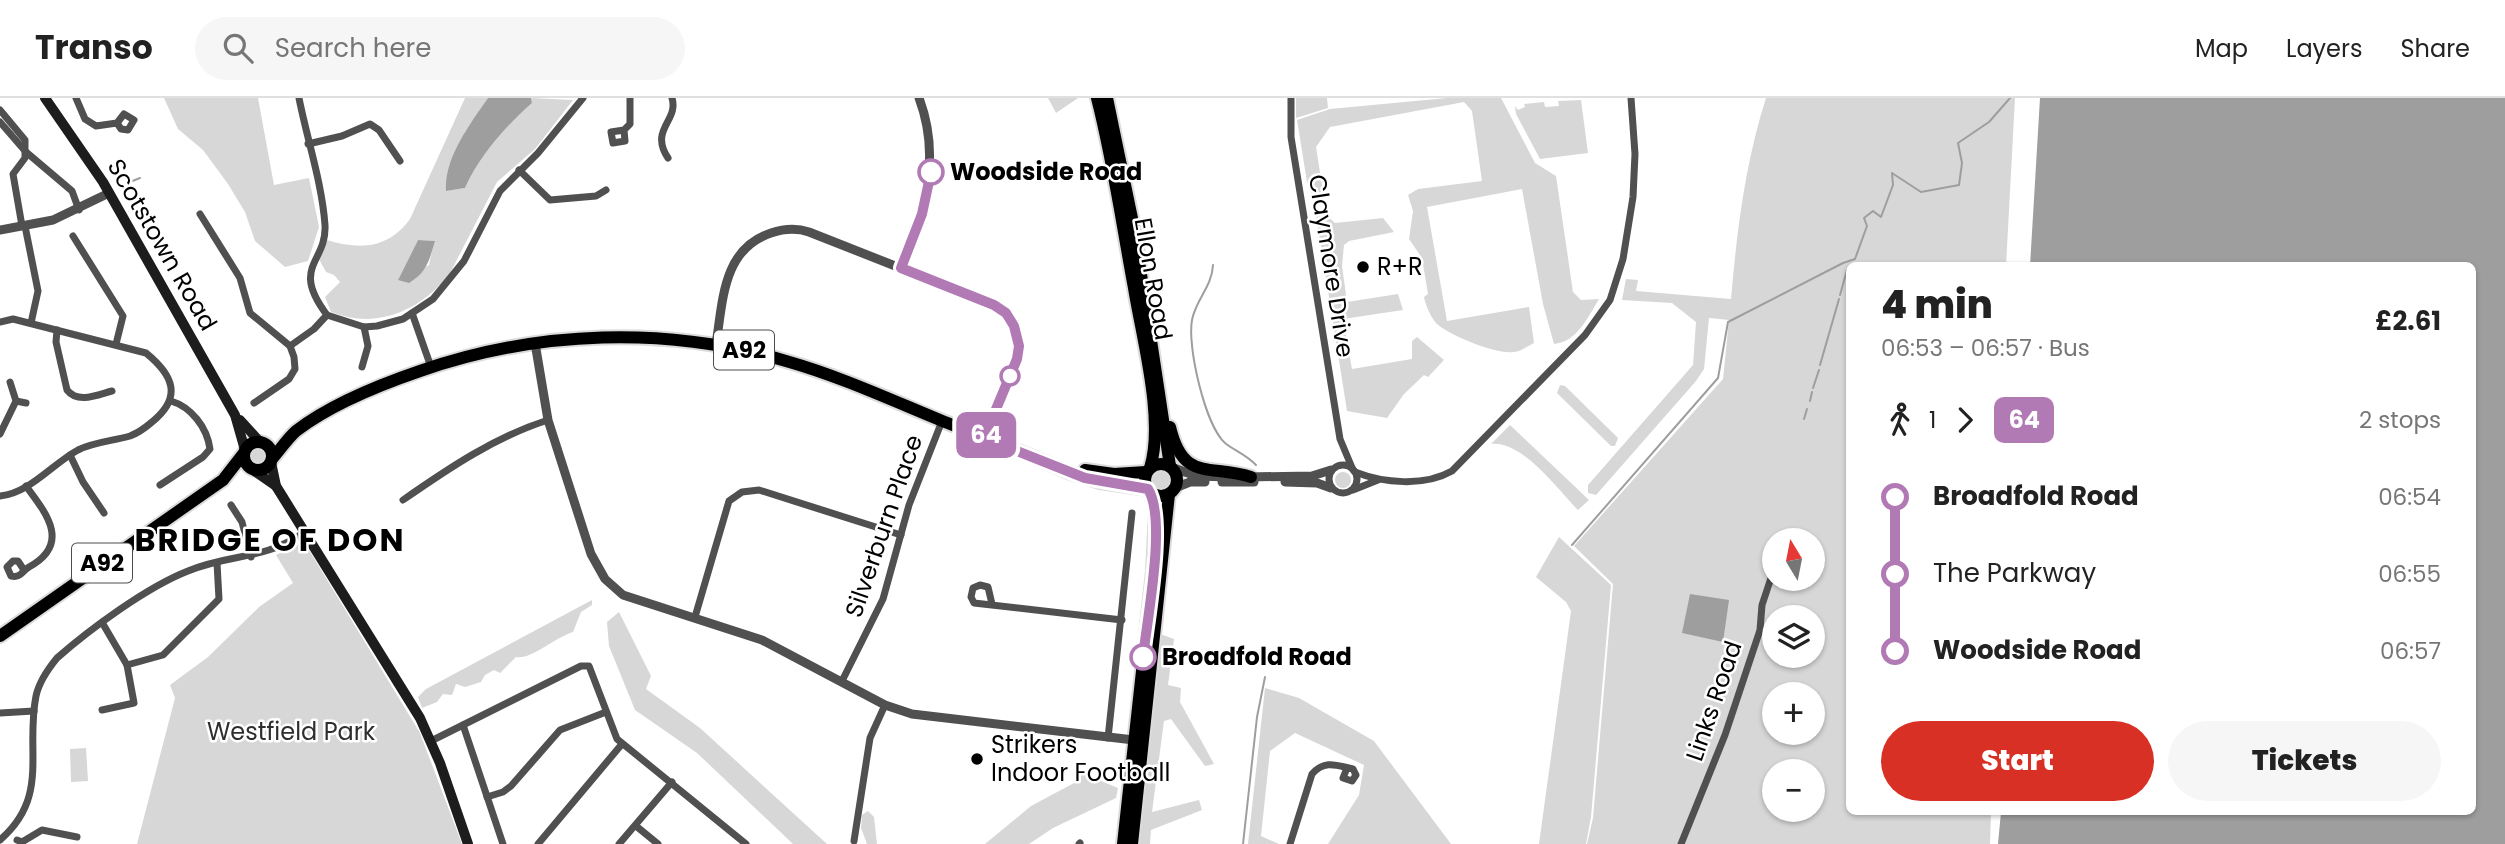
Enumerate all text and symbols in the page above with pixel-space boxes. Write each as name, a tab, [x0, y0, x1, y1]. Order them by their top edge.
search box	[195, 17, 685, 80]
text: Transo	[35, 24, 153, 71]
icon: search	[219, 29, 257, 67]
text: Search here	[275, 30, 431, 66]
text: Map	[2195, 32, 2248, 65]
text: Layers	[2286, 32, 2362, 65]
text: Share	[2400, 32, 2470, 65]
street label: Scotstown Road	[100, 153, 225, 337]
place label: Woodside Road	[950, 155, 1142, 188]
marker: Woodside Road	[918, 159, 944, 185]
street label: Claymore Drive	[1301, 172, 1362, 360]
street label: Ellon Road	[1127, 215, 1180, 343]
place label: R+R	[1377, 250, 1423, 283]
marker: R+R	[1355, 259, 1371, 275]
text: 4 min	[1881, 278, 1993, 331]
text: £2.61	[2375, 303, 2441, 339]
road number: A92	[714, 330, 774, 370]
text: 06:53 – 06:57 · Bus	[1881, 332, 2090, 364]
unlabelled marker	[1000, 366, 1020, 386]
icon: walk	[1881, 401, 1919, 439]
icon: forward	[1946, 401, 1984, 439]
text: 64	[2008, 403, 2040, 436]
text: 1	[1929, 404, 1936, 436]
text: 2 stops	[2359, 404, 2441, 436]
line badge: 64	[954, 412, 1018, 458]
text: 64	[970, 418, 1002, 451]
street label: Silverburn Place	[837, 430, 930, 621]
text: Broadfold Road	[1933, 478, 2139, 514]
text: 06:54	[2378, 481, 2441, 513]
district label: BRIDGE OF DON	[134, 517, 406, 562]
north arrow	[1762, 528, 1825, 592]
map controls	[1762, 528, 1825, 822]
road number: A92	[72, 544, 132, 583]
text: The Parkway	[1933, 555, 2096, 591]
text: 06:55	[2378, 558, 2441, 590]
button: layers	[1762, 605, 1825, 668]
text: Woodside Road	[1933, 632, 2141, 668]
text: 06:57	[2380, 635, 2441, 667]
street label: Links Road	[1678, 636, 1750, 765]
place label: Broadfold Road	[1162, 640, 1352, 673]
marker: Broadfold Road	[1130, 644, 1156, 670]
button: +	[1762, 682, 1825, 745]
park label: Westfield Park	[207, 715, 376, 748]
button: Start	[1881, 721, 2154, 801]
button: Tickets	[2168, 721, 2441, 801]
place label: Strikers Indoor Football	[991, 728, 1170, 789]
marker: Strikers Indoor Football	[969, 751, 985, 767]
button: −	[1762, 759, 1825, 822]

